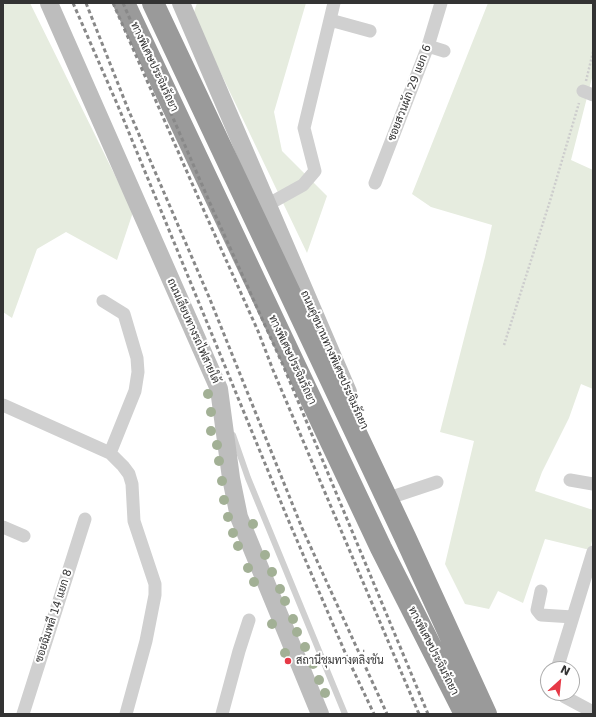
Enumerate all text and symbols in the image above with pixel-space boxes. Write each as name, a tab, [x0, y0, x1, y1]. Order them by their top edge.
street label: ทางพิเศษประจิมรัถยา	[127, 20, 181, 114]
street label: ซอยสวนผัก 29 แยก 6	[386, 43, 434, 143]
street label: ถนนเลียบทางรถไฟสายใต้	[164, 276, 222, 386]
street label: ถนนคู่ขนานทางพิเศษประจิมรัถยา	[297, 289, 371, 431]
street label: ทางพิเศษประจิมรัถยา	[265, 313, 319, 407]
street label: ซอยฉิมพลี 14 แยก 8	[33, 568, 75, 664]
street label: ทางพิเศษประจิมรัถยา	[405, 605, 461, 697]
place label: สถานีชุมทางตลิ่งชัน	[296, 654, 384, 668]
marker: สถานีชุมทางตลิ่งชัน	[283, 656, 293, 666]
north arrow	[540, 661, 580, 701]
text: N	[558, 663, 572, 679]

